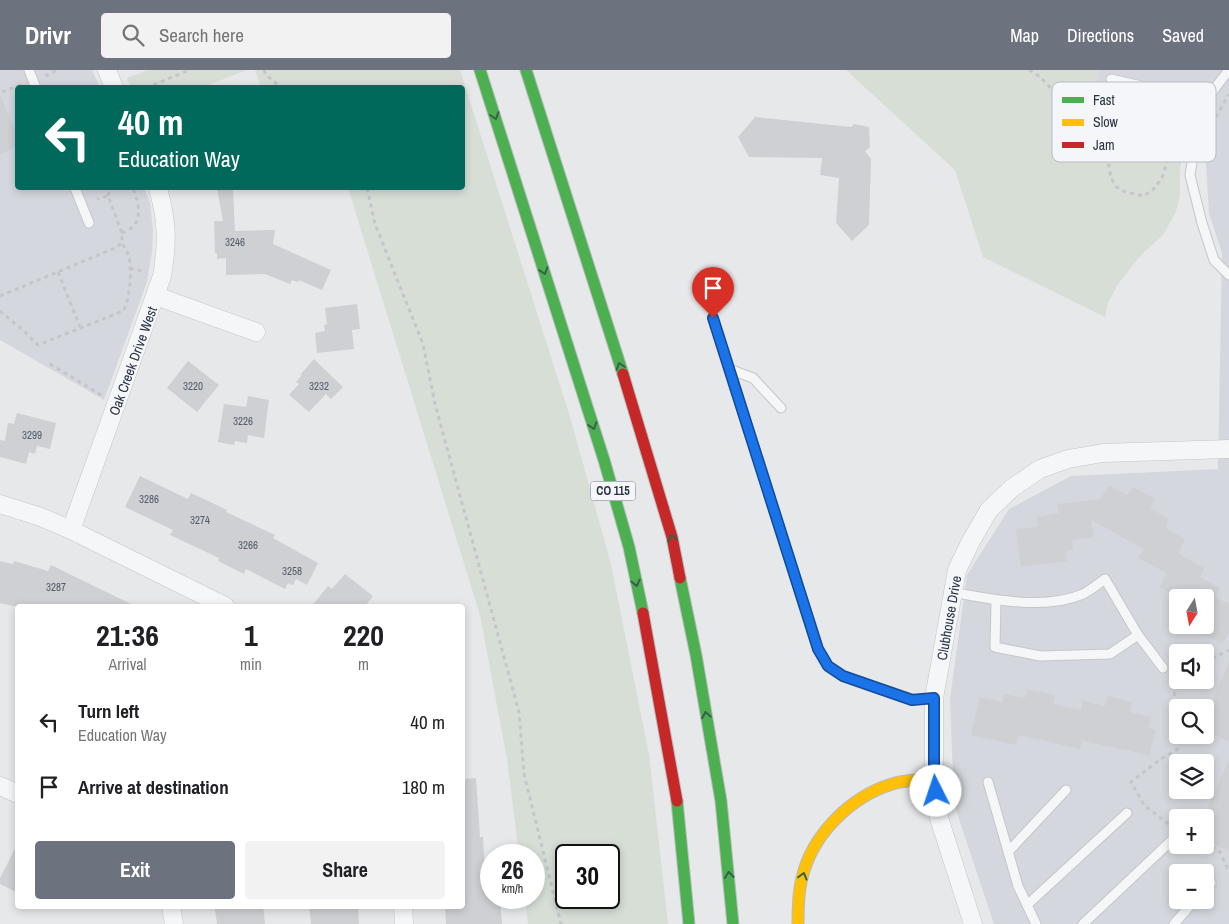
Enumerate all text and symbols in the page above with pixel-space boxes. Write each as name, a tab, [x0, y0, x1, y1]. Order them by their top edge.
search box	[101, 13, 451, 58]
text: Drivr	[25, 19, 71, 51]
icon: search	[119, 21, 147, 49]
text: Search here	[159, 22, 244, 48]
text: Map	[1010, 23, 1039, 48]
text: Directions	[1067, 23, 1134, 48]
text: Saved	[1162, 23, 1204, 48]
legend	[1052, 82, 1216, 162]
text: Fast	[1093, 91, 1115, 109]
text: 40 m	[118, 99, 183, 146]
icon: left	[35, 105, 100, 170]
one-way arrow	[489, 112, 499, 120]
text: Slow	[1093, 113, 1119, 131]
text: Jam	[1093, 136, 1115, 154]
text: Education Way	[118, 144, 240, 174]
house number: 3246	[225, 235, 245, 249]
one-way arrow	[538, 267, 548, 275]
pin	[692, 267, 734, 318]
icon: arrive	[699, 274, 727, 302]
street label: Oak Creek Drive West	[105, 304, 161, 418]
one-way arrow	[616, 362, 626, 370]
house number: 3220	[183, 379, 203, 393]
house number: 3232	[309, 379, 329, 393]
house number: 3226	[233, 414, 253, 428]
one-way arrow	[587, 422, 597, 430]
house number: 3299	[22, 428, 42, 442]
road number: CO 115	[590, 482, 636, 501]
house number: 3286	[139, 492, 159, 506]
house number: 3274	[190, 513, 210, 527]
one-way arrow	[667, 534, 678, 542]
house number: 3266	[238, 538, 258, 552]
house number: 3258	[282, 564, 302, 578]
street label: Clubhouse Drive	[933, 574, 965, 662]
one-way arrow	[631, 578, 641, 587]
house number: 3287	[46, 580, 66, 594]
north arrow	[1169, 589, 1214, 634]
map controls	[1169, 589, 1214, 909]
text: 21:36	[96, 615, 159, 655]
text: 1	[244, 615, 258, 655]
text: 220	[343, 615, 384, 655]
button: sound	[1169, 644, 1214, 689]
text: Arrival	[109, 653, 146, 675]
text: min	[240, 653, 262, 675]
text: m	[358, 653, 369, 675]
text: Turn left	[78, 698, 139, 724]
button: search	[1169, 699, 1214, 744]
icon: left	[35, 708, 63, 736]
text: 40 m	[410, 709, 445, 735]
one-way arrow	[702, 710, 712, 719]
text: Education Way	[78, 724, 167, 746]
button: layers	[1169, 754, 1214, 799]
position arrow	[909, 764, 961, 816]
icon: arrive	[35, 773, 63, 801]
text: Arrive at destination	[78, 774, 229, 800]
text: 180 m	[402, 774, 445, 800]
button: +	[1169, 809, 1214, 854]
button: Exit	[35, 841, 235, 899]
button: Share	[245, 841, 445, 899]
speed limit sign: 30	[555, 844, 620, 909]
text: 26	[501, 853, 524, 887]
button: −	[1169, 864, 1214, 909]
one-way arrow	[724, 871, 735, 879]
one-way arrow	[797, 871, 808, 880]
text: km/h	[502, 881, 523, 897]

